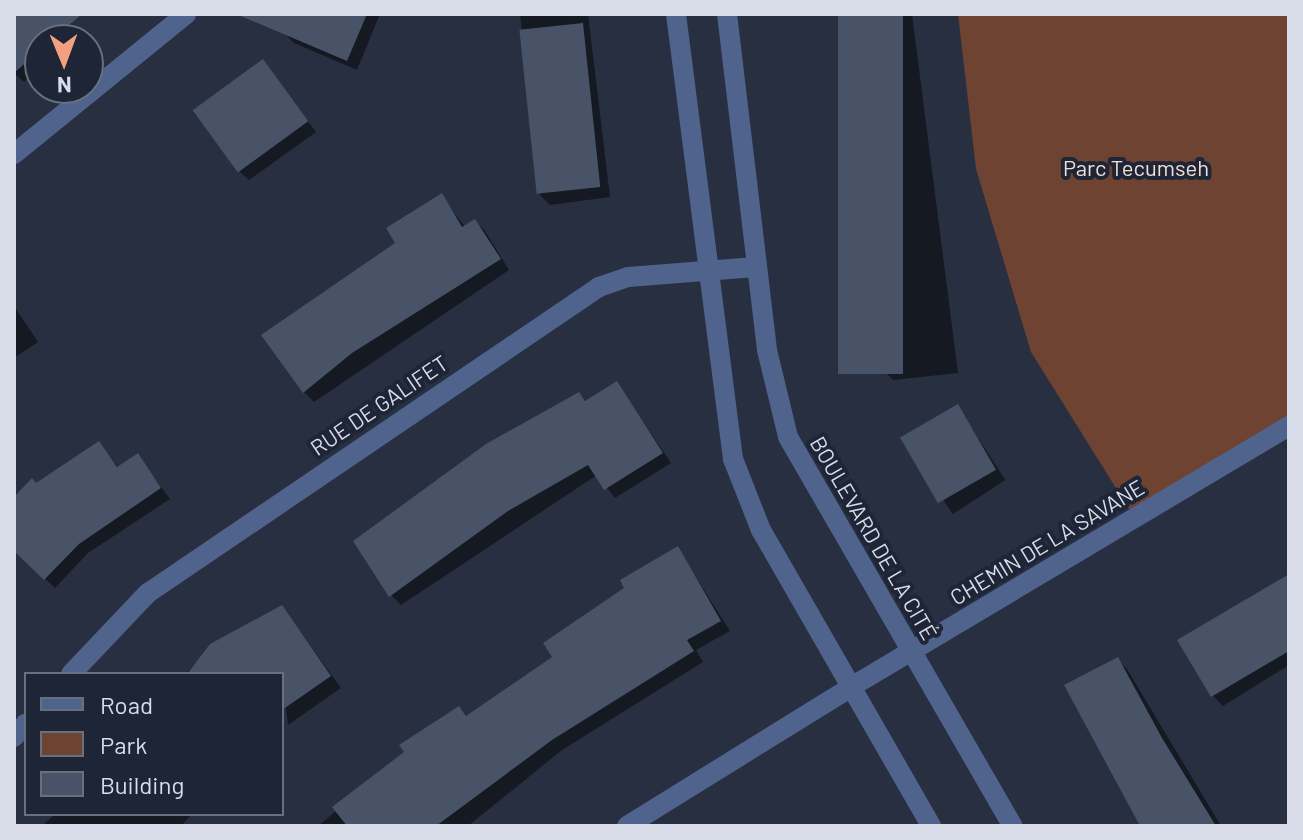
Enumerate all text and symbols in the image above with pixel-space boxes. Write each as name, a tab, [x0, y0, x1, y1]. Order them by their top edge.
north arrow	[24, 24, 104, 104]
text: N	[57, 73, 72, 99]
park label: Parc Tecumseh	[1063, 155, 1209, 181]
street label: RUE DE GALIFET	[305, 349, 453, 461]
street label: BOULEVARD DE LA CITÉ	[805, 431, 943, 645]
street label: CHEMIN DE LA SAVANE	[945, 474, 1149, 610]
legend	[24, 672, 284, 816]
text: Road	[100, 690, 153, 719]
text: Park	[100, 730, 147, 759]
text: Building	[100, 770, 184, 799]

